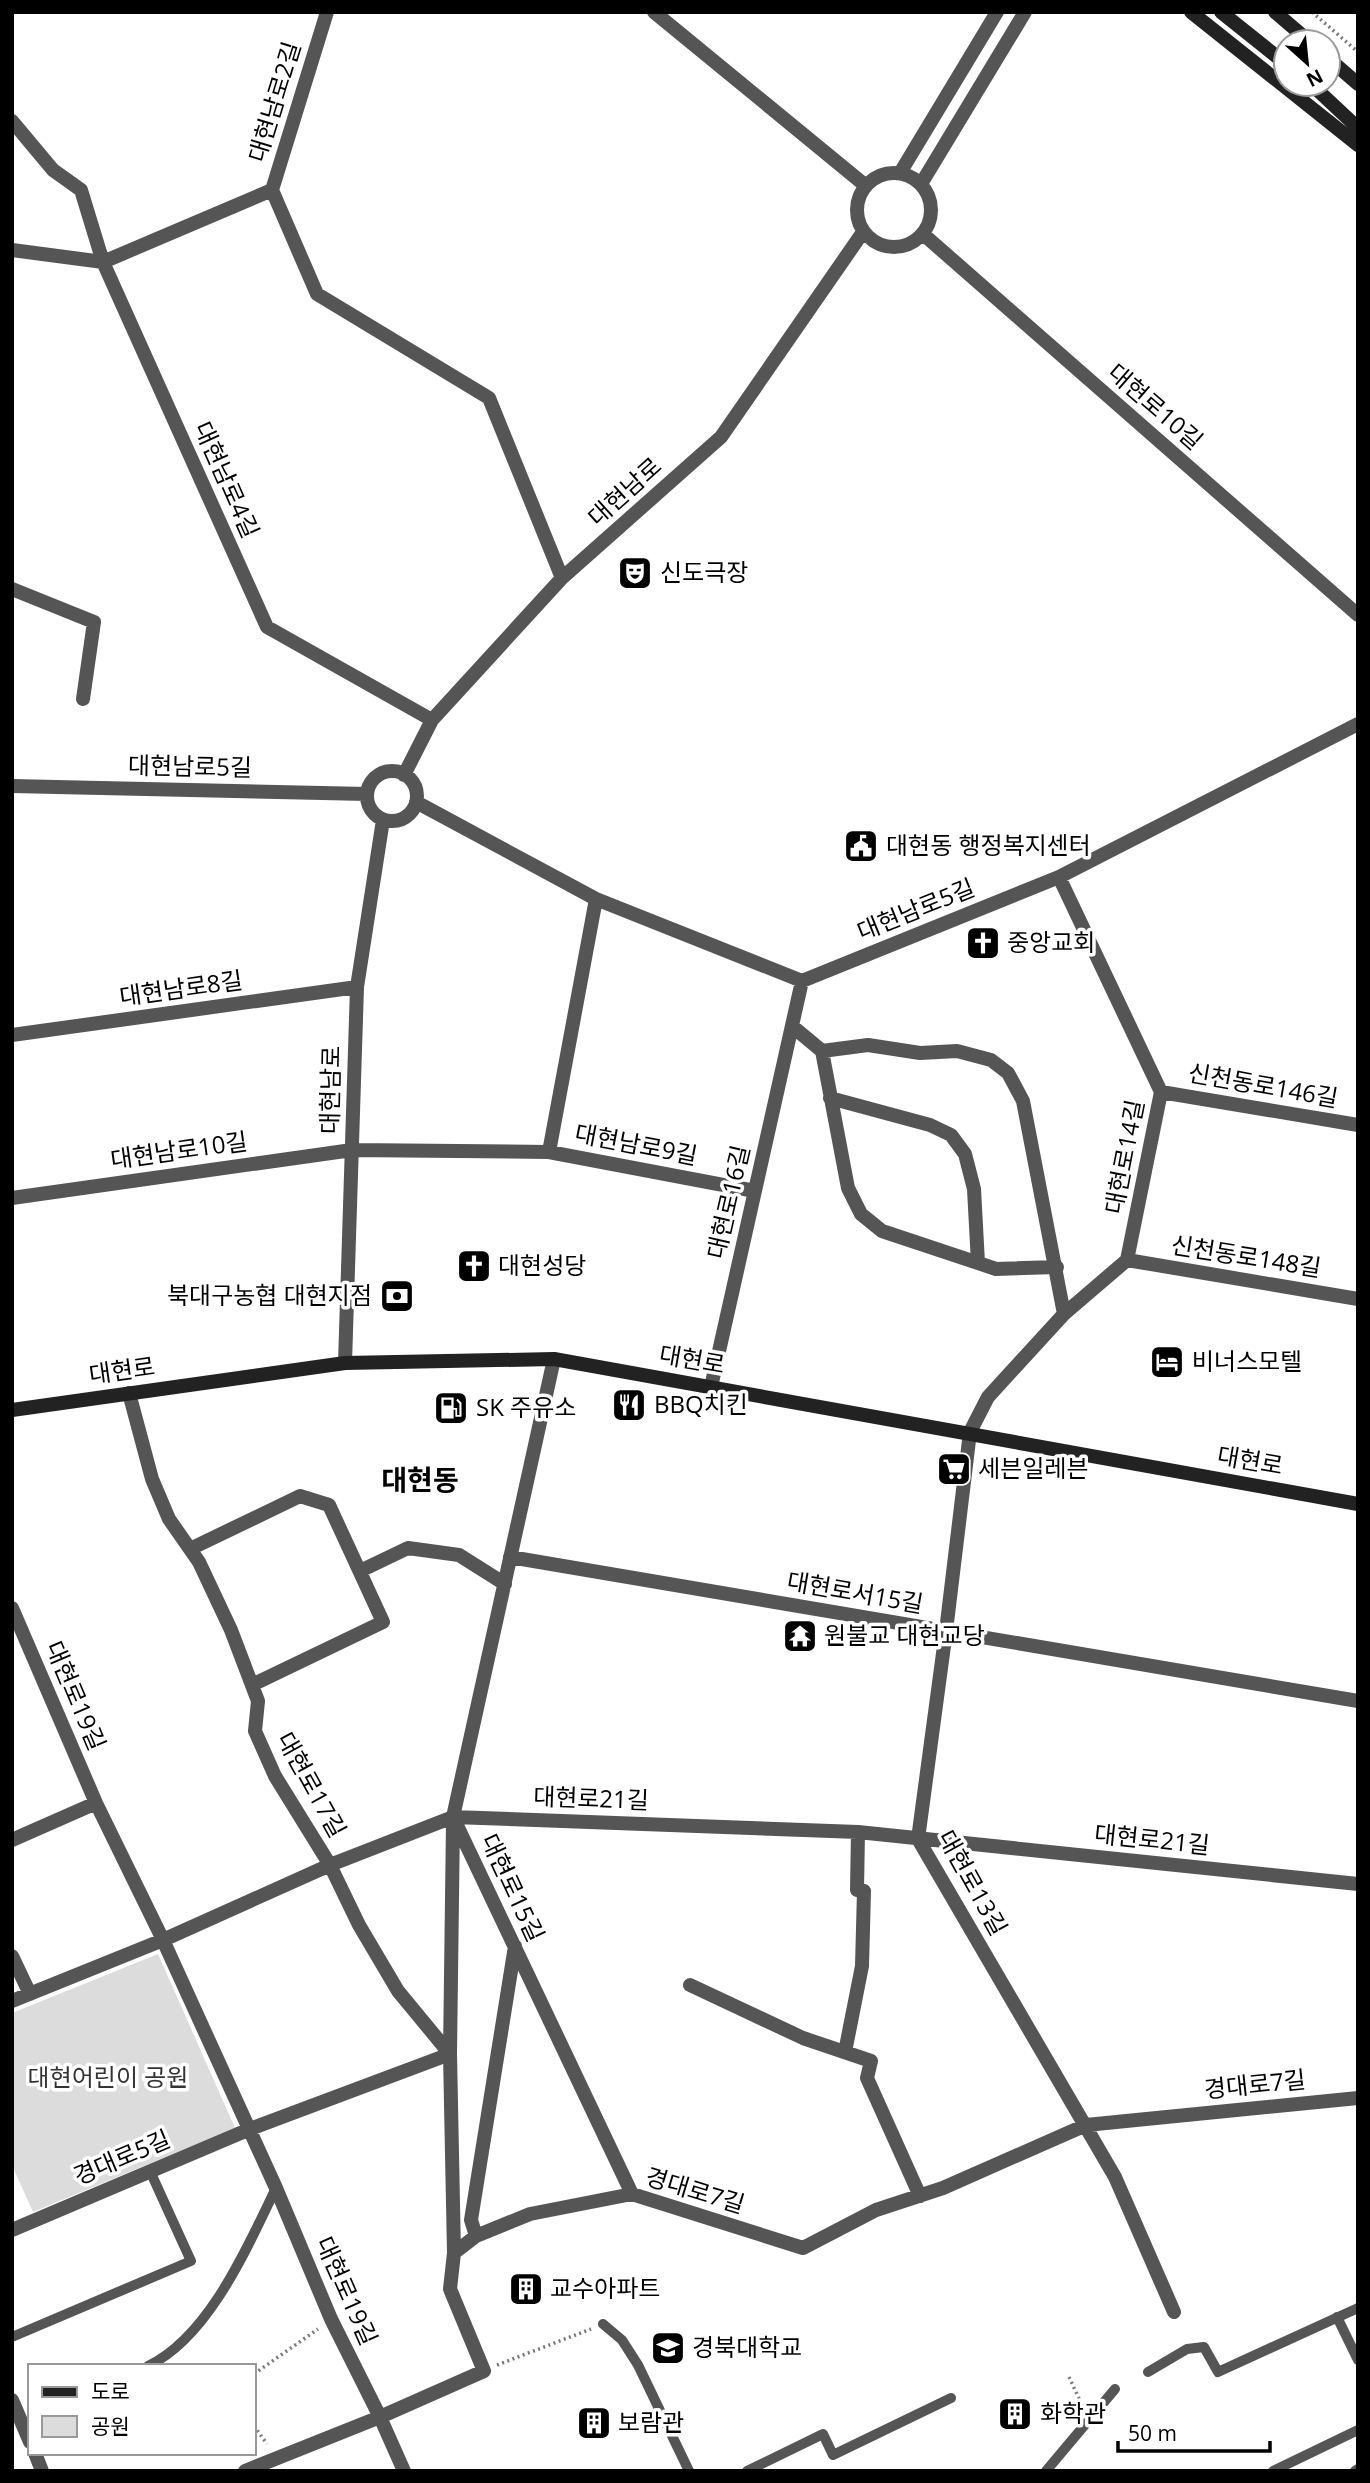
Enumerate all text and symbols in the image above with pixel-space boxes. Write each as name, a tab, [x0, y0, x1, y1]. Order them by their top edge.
north arrow	[1272, 28, 1342, 98]
street label: 대현남로2길	[240, 37, 307, 166]
text: N	[1302, 63, 1328, 93]
street label: 대현로10길	[1101, 355, 1210, 456]
street label: 대현남로4길	[187, 416, 268, 543]
street label: 대현남로	[580, 449, 668, 533]
theatre icon: 신도극장	[616, 554, 654, 592]
place label: 신도극장	[660, 555, 748, 588]
street label: 대현남로5길	[128, 748, 252, 783]
public building icon: 대현동 행정복지센터	[842, 827, 880, 865]
place label: 대현동 행정복지센터	[886, 828, 1091, 861]
street label: 대현남로5길	[852, 870, 979, 947]
church icon: 중앙교회	[964, 924, 1002, 962]
place label: 중앙교회	[1007, 925, 1095, 958]
street label: 대현남로8길	[117, 963, 245, 1012]
street label: 대현남로	[312, 1046, 347, 1134]
street label: 신천동로146길	[1186, 1055, 1341, 1114]
street label: 대현로14길	[1096, 1097, 1151, 1217]
street label: 대현남로9길	[572, 1115, 700, 1172]
street label: 대현남로10길	[108, 1124, 249, 1175]
street label: 대현로16길	[698, 1142, 757, 1262]
street label: 신천동로148길	[1169, 1227, 1324, 1284]
church icon: 대현성당	[455, 1247, 493, 1285]
place label: 대현성당	[498, 1248, 586, 1281]
bank icon: 북대구농협 대현지점	[378, 1277, 416, 1315]
place label: 북대구농협 대현지점	[167, 1278, 372, 1311]
street label: 대현로	[657, 1337, 728, 1381]
hotel icon: 비너스모텔	[1148, 1343, 1186, 1381]
place label: 비너스모텔	[1192, 1344, 1302, 1377]
street label: 대현로	[87, 1349, 157, 1390]
restaurant icon: BBQ치킨	[610, 1386, 648, 1424]
place label: BBQ치킨	[654, 1387, 748, 1420]
fuel station icon: SK 주유소	[432, 1389, 470, 1427]
place label: SK 주유소	[476, 1390, 576, 1423]
street label: 대현로	[1215, 1438, 1286, 1482]
supermarket icon: 세븐일레븐	[935, 1450, 973, 1488]
place label: 세븐일레븐	[978, 1451, 1088, 1484]
district label: 대현동	[381, 1460, 459, 1498]
street label: 대현로서15길	[785, 1563, 926, 1620]
temple icon: 원불교 대현교당	[781, 1617, 819, 1655]
place label: 원불교 대현교당	[824, 1618, 985, 1651]
street label: 대현로19길	[39, 1636, 114, 1755]
street label: 대현로17길	[270, 1726, 355, 1843]
street label: 대현로21길	[533, 1779, 649, 1816]
street label: 대현로21길	[1093, 1816, 1211, 1861]
street label: 대현로13길	[931, 1824, 1016, 1941]
street label: 대현로15길	[474, 1828, 553, 1947]
park label: 대현어린이 공원	[28, 2060, 188, 2093]
street label: 경대로7길	[1202, 2062, 1307, 2105]
street label: 경대로5길	[68, 2121, 175, 2192]
street label: 경대로7길	[642, 2159, 749, 2220]
street label: 대현로19길	[309, 2231, 386, 2350]
building icon: 교수아파트	[507, 2270, 545, 2308]
place label: 교수아파트	[550, 2271, 660, 2304]
school or university icon: 경북대학교	[649, 2329, 687, 2367]
place label: 경북대학교	[692, 2330, 802, 2363]
legend	[28, 2364, 256, 2455]
text: 도로	[91, 2377, 130, 2405]
building icon: 화학관	[996, 2395, 1034, 2433]
place label: 화학관	[1040, 2396, 1106, 2429]
building icon: 보람관	[575, 2404, 613, 2442]
place label: 보람관	[618, 2405, 684, 2438]
scale bar	[1118, 2410, 1270, 2454]
text: 공원	[91, 2412, 130, 2440]
text: 50 m	[1128, 2419, 1177, 2447]

